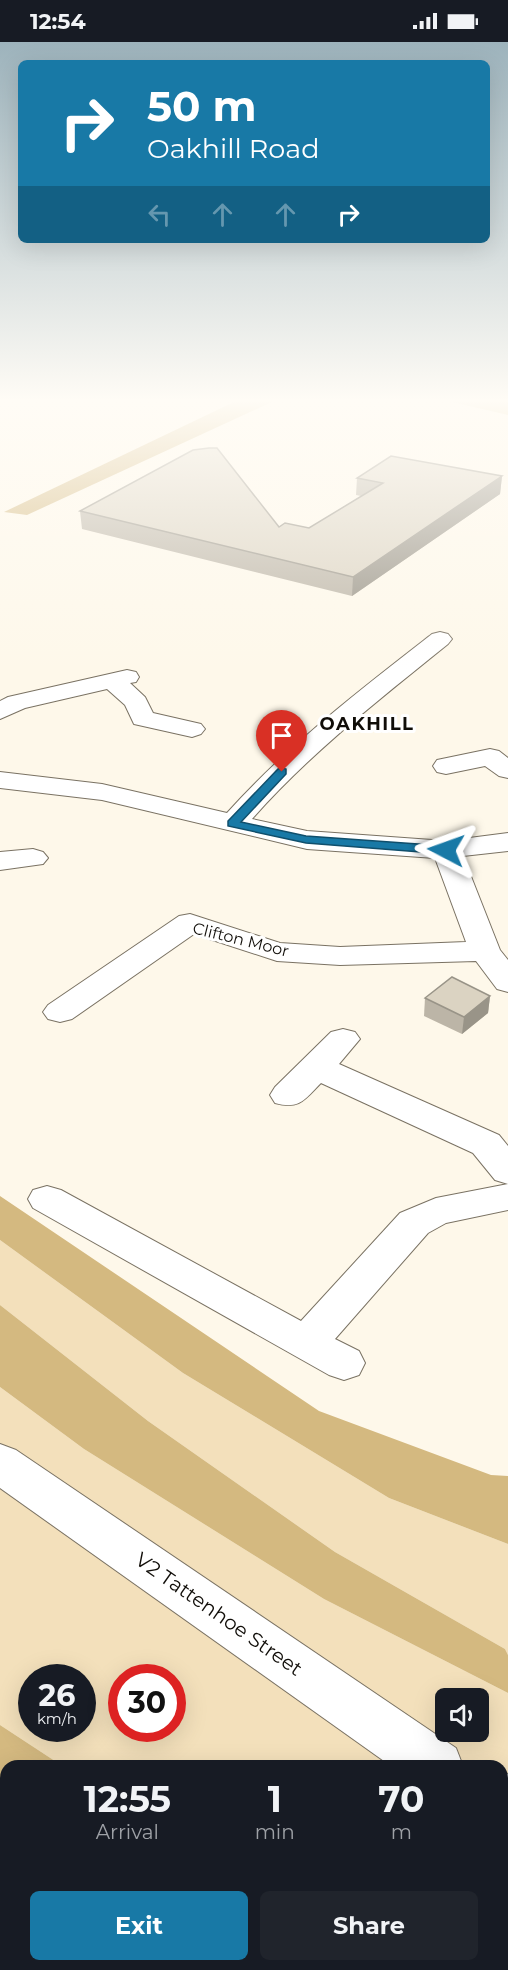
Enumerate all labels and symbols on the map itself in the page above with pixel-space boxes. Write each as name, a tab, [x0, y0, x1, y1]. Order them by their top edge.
pin	[256, 710, 307, 772]
district label: OAKHILL	[320, 713, 414, 735]
position arrow	[414, 818, 478, 882]
street label: Clifton Moor	[191, 918, 291, 961]
street label: V2 Tattenhoe Street	[131, 1547, 307, 1681]
speed limit sign: 30	[108, 1664, 186, 1742]

